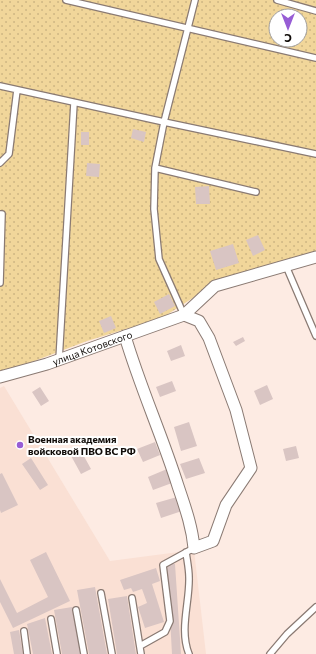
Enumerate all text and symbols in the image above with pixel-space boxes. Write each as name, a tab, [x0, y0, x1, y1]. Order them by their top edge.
north arrow	[268, 8, 308, 48]
text: С	[284, 32, 292, 45]
street label: улица Котовского	[51, 328, 134, 368]
place label: Военная академия войсковой ПВО ВС РФ	[28, 433, 136, 457]
marker: Военная академия войсковой ПВО ВС РФ	[15, 440, 25, 450]

